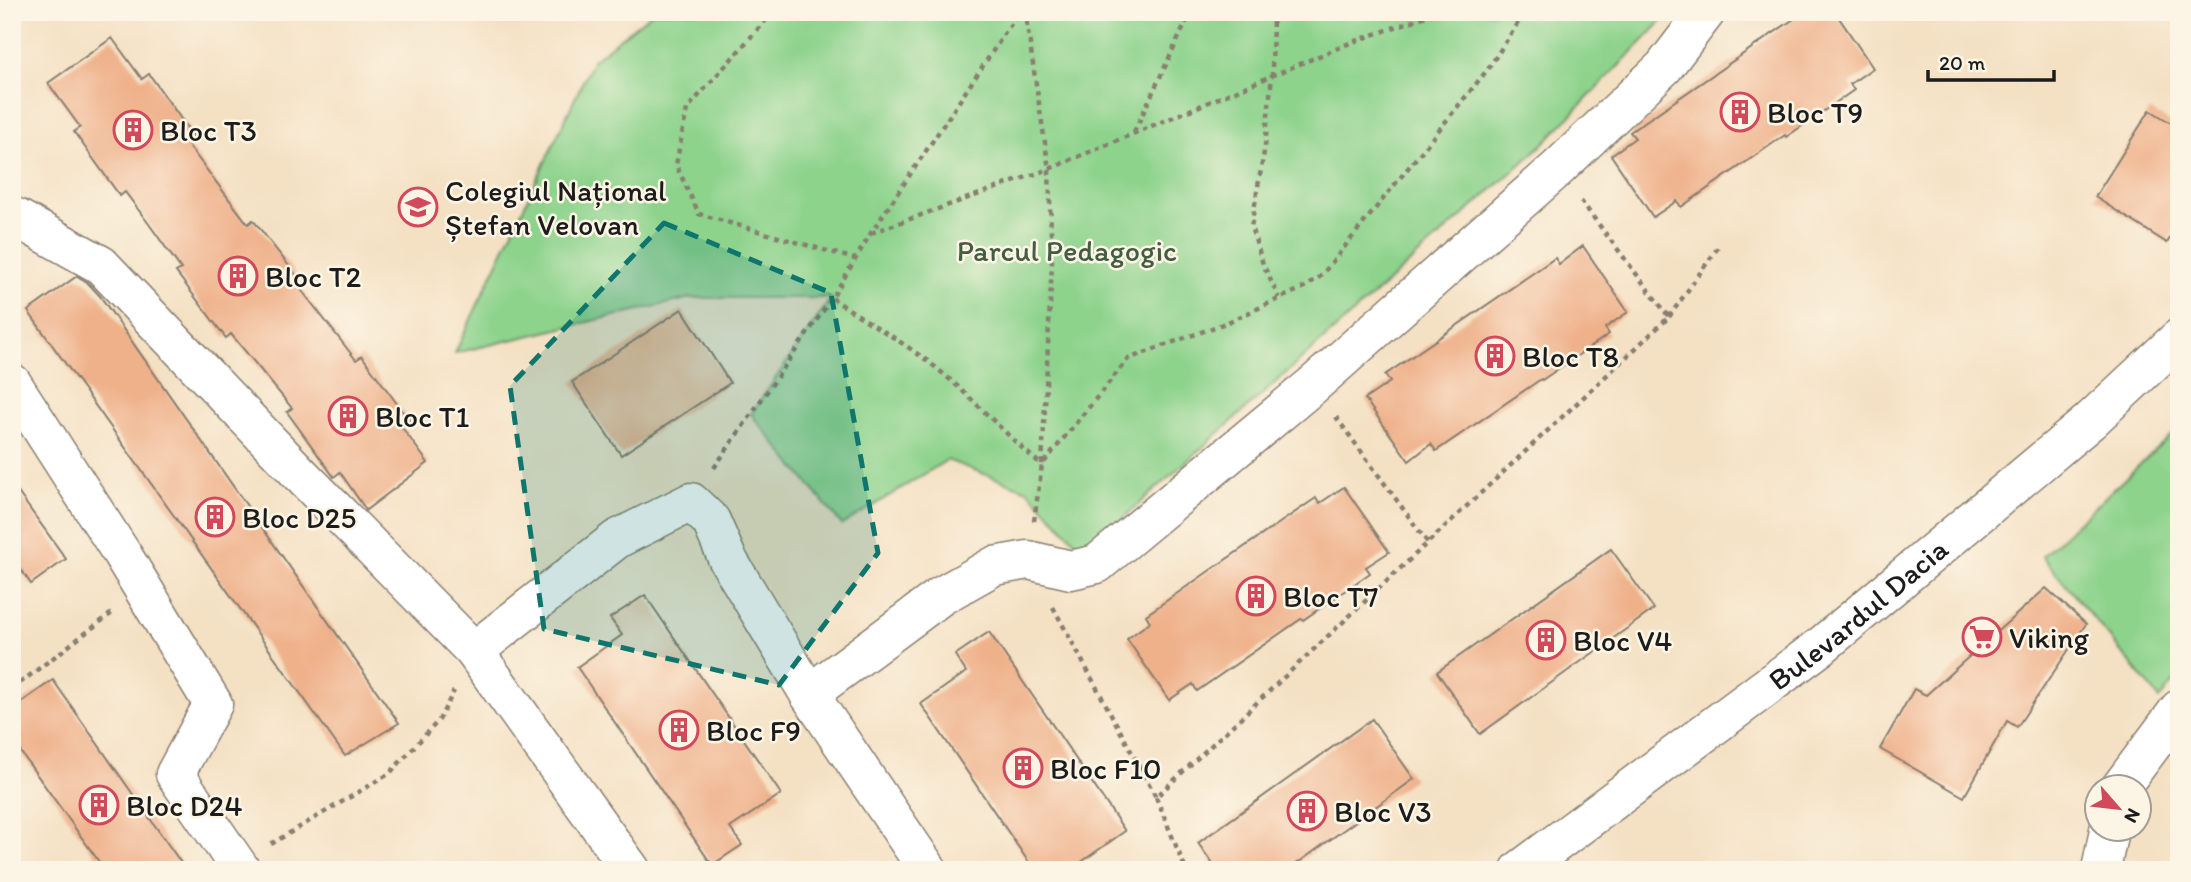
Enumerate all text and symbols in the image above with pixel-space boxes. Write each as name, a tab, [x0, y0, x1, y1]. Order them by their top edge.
scale bar	[1928, 38, 2054, 82]
text: 20 m	[1939, 50, 1986, 75]
building icon: Bloc T9	[1719, 91, 1761, 133]
place label: Bloc T9	[1767, 94, 1863, 131]
building icon: Bloc T3	[112, 109, 154, 151]
place label: Bloc T3	[160, 112, 257, 149]
place label: Colegiul Național Ștefan Velovan	[445, 172, 667, 243]
school or university icon: Colegiul Național Ștefan Velovan	[397, 186, 439, 228]
park label: Parcul Pedagogic	[957, 232, 1177, 269]
building icon: Bloc T2	[217, 255, 259, 297]
place label: Bloc T2	[265, 258, 361, 295]
building icon: Bloc T8	[1474, 335, 1516, 377]
place label: Bloc T8	[1522, 338, 1619, 375]
building icon: Bloc T1	[327, 395, 369, 437]
place label: Bloc T1	[375, 398, 469, 435]
building icon: Bloc D25	[194, 496, 236, 538]
place label: Bloc D25	[242, 499, 356, 536]
street label: Bulevardul Dacia	[1761, 530, 1955, 698]
building icon: Bloc T7	[1235, 575, 1277, 617]
place label: Bloc T7	[1283, 578, 1378, 615]
supermarket icon: Viking	[1961, 616, 2003, 658]
building icon: Bloc V4	[1525, 619, 1567, 661]
place label: Viking	[2009, 619, 2090, 656]
place label: Bloc V4	[1573, 622, 1672, 659]
building icon: Bloc F9	[658, 709, 700, 751]
place label: Bloc F9	[706, 712, 801, 749]
building icon: Bloc F10	[1002, 747, 1044, 789]
place label: Bloc F10	[1050, 750, 1162, 787]
north arrow	[2082, 774, 2152, 844]
building icon: Bloc D24	[78, 784, 120, 826]
place label: Bloc D24	[126, 787, 242, 824]
building icon: Bloc V3	[1286, 790, 1328, 832]
place label: Bloc V3	[1334, 793, 1432, 830]
text: N	[2119, 805, 2146, 827]

